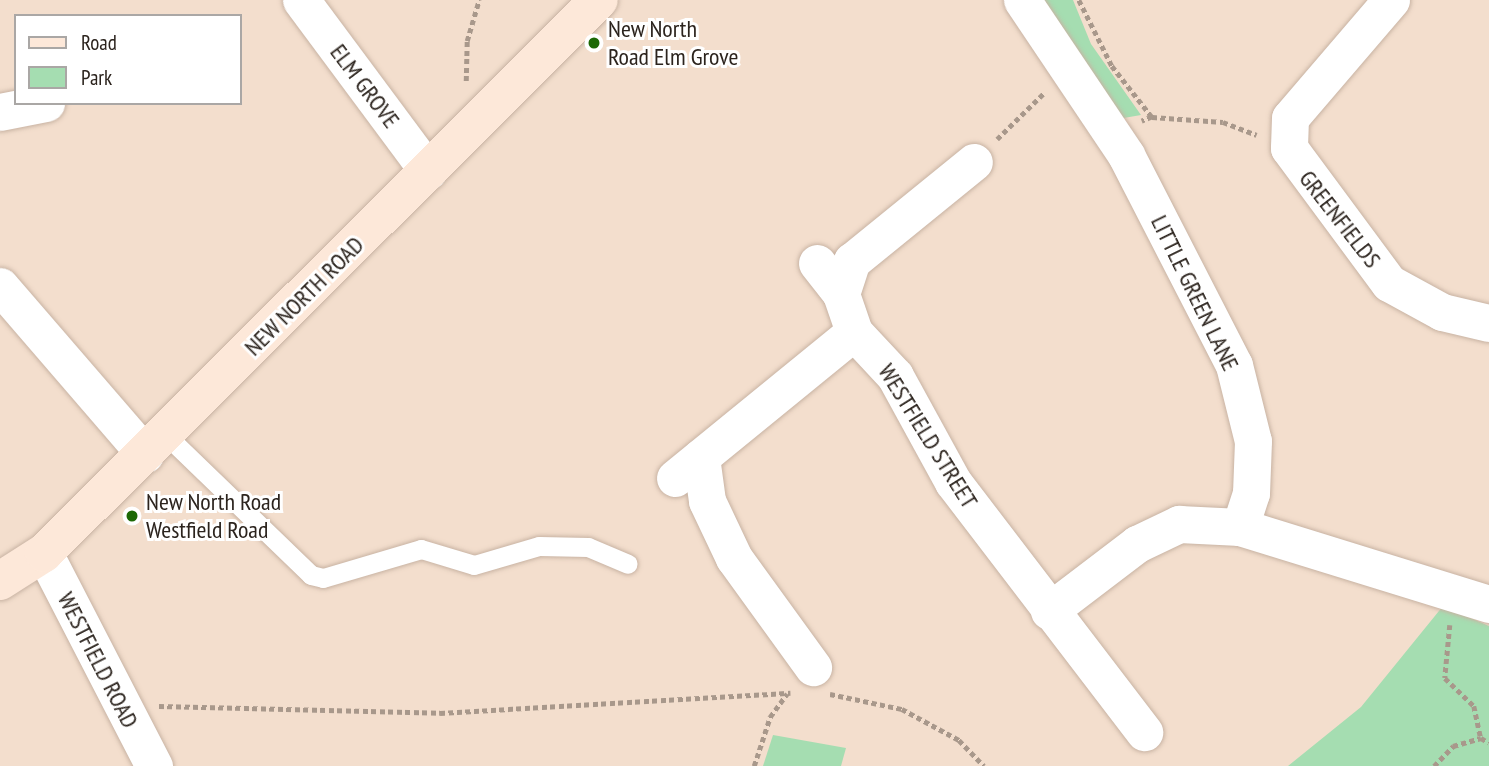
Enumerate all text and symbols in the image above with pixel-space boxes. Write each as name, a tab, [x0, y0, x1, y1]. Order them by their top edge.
legend	[14, 14, 242, 105]
place label: New North Road Elm Grove	[608, 15, 738, 71]
text: Road	[81, 29, 117, 56]
marker: New North Road Elm Grove	[586, 35, 602, 51]
street label: ELM GROVE	[324, 38, 406, 134]
text: Park	[81, 64, 112, 91]
street label: GREENFIELDS	[1293, 165, 1387, 273]
street label: LITTLE GREEN LANE	[1145, 211, 1245, 375]
street label: NEW NORTH ROAD	[238, 230, 370, 362]
street label: WESTFIELD STREET	[872, 359, 984, 513]
place label: New North Road Westfield Road	[146, 488, 282, 544]
marker: New North Road Westfield Road	[124, 508, 140, 524]
street label: WESTFIELD ROAD	[51, 587, 145, 733]

